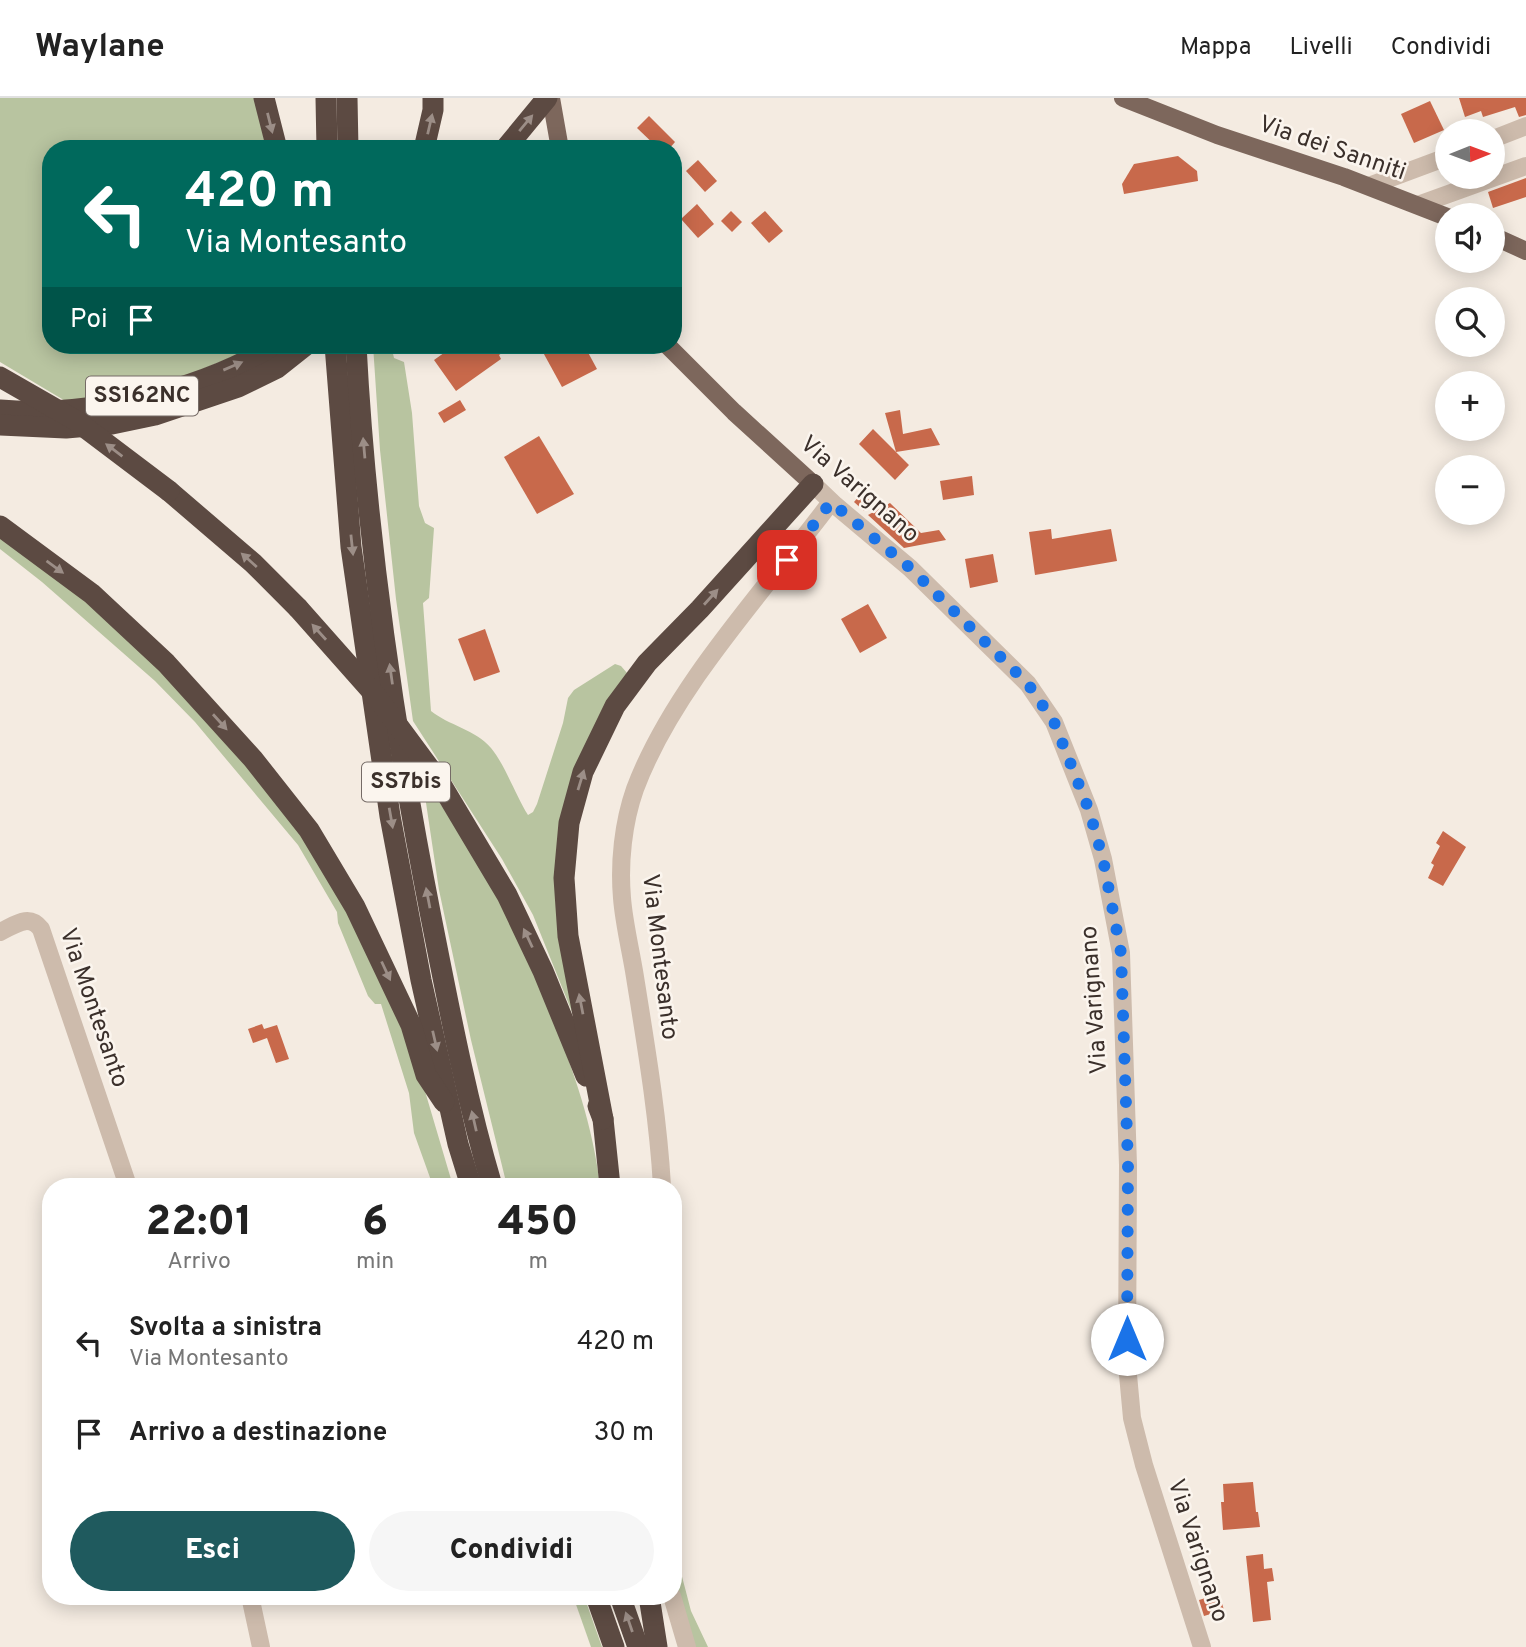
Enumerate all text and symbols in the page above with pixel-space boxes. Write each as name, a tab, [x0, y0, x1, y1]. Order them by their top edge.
text: Waylane	[35, 27, 165, 69]
text: Mappa	[1180, 33, 1251, 63]
text: Livelli	[1289, 33, 1353, 63]
text: Condividi	[1391, 33, 1491, 63]
street label: Via dei Sanniti	[1255, 110, 1409, 188]
one-way arrow	[265, 112, 276, 134]
one-way arrow	[425, 112, 436, 134]
one-way arrow	[519, 115, 534, 133]
north arrow	[1435, 119, 1505, 189]
map controls	[1435, 119, 1505, 525]
text: 420 m	[185, 163, 334, 225]
icon: left	[70, 168, 161, 259]
button: sound	[1435, 203, 1505, 273]
text: Via Montesanto	[185, 224, 407, 264]
button: search	[1435, 287, 1505, 357]
icon: arrive	[122, 301, 160, 339]
text: Poi	[70, 304, 108, 337]
one-way arrow	[223, 360, 243, 372]
button: +	[1435, 371, 1505, 441]
road number: SS162NC	[86, 376, 198, 416]
street label: Via Varignano	[793, 430, 925, 550]
one-way arrow	[358, 437, 369, 459]
one-way arrow	[106, 442, 124, 457]
button: −	[1435, 455, 1505, 525]
pin	[757, 530, 817, 590]
one-way arrow	[346, 534, 357, 556]
icon: arrive	[768, 541, 806, 579]
one-way arrow	[240, 552, 258, 568]
one-way arrow	[46, 559, 64, 573]
one-way arrow	[703, 589, 719, 606]
one-way arrow	[311, 623, 327, 641]
one-way arrow	[385, 662, 396, 684]
one-way arrow	[212, 713, 228, 731]
road number: SS7bis	[362, 762, 450, 802]
one-way arrow	[577, 769, 587, 790]
one-way arrow	[386, 807, 397, 829]
street label: Via Montesanto	[634, 872, 684, 1042]
one-way arrow	[422, 887, 433, 909]
street label: Via Montesanto	[52, 924, 134, 1092]
street label: Via Varignano	[1075, 925, 1115, 1075]
one-way arrow	[522, 928, 533, 948]
one-way arrow	[381, 961, 392, 982]
one-way arrow	[576, 993, 587, 1015]
one-way arrow	[430, 1030, 441, 1052]
one-way arrow	[468, 1109, 479, 1131]
text: 22:01	[146, 1197, 252, 1250]
text: 6	[362, 1197, 388, 1250]
text: 450	[498, 1197, 578, 1250]
text: Arrivo	[167, 1248, 231, 1277]
text: min	[356, 1248, 394, 1277]
text: m	[528, 1248, 548, 1277]
position arrow	[1090, 1302, 1164, 1376]
text: Svolta a sinistra	[129, 1312, 322, 1345]
icon: left	[70, 1324, 108, 1362]
text: 420 m	[577, 1326, 654, 1359]
text: Via Montesanto	[129, 1345, 289, 1374]
icon: arrive	[70, 1415, 108, 1453]
text: Arrivo a destinazione	[129, 1417, 387, 1450]
text: 30 m	[594, 1417, 654, 1450]
street label: Via Varignano	[1160, 1476, 1234, 1626]
button: Esci	[70, 1511, 355, 1591]
button: Condividi	[369, 1511, 654, 1591]
one-way arrow	[623, 1611, 634, 1632]

